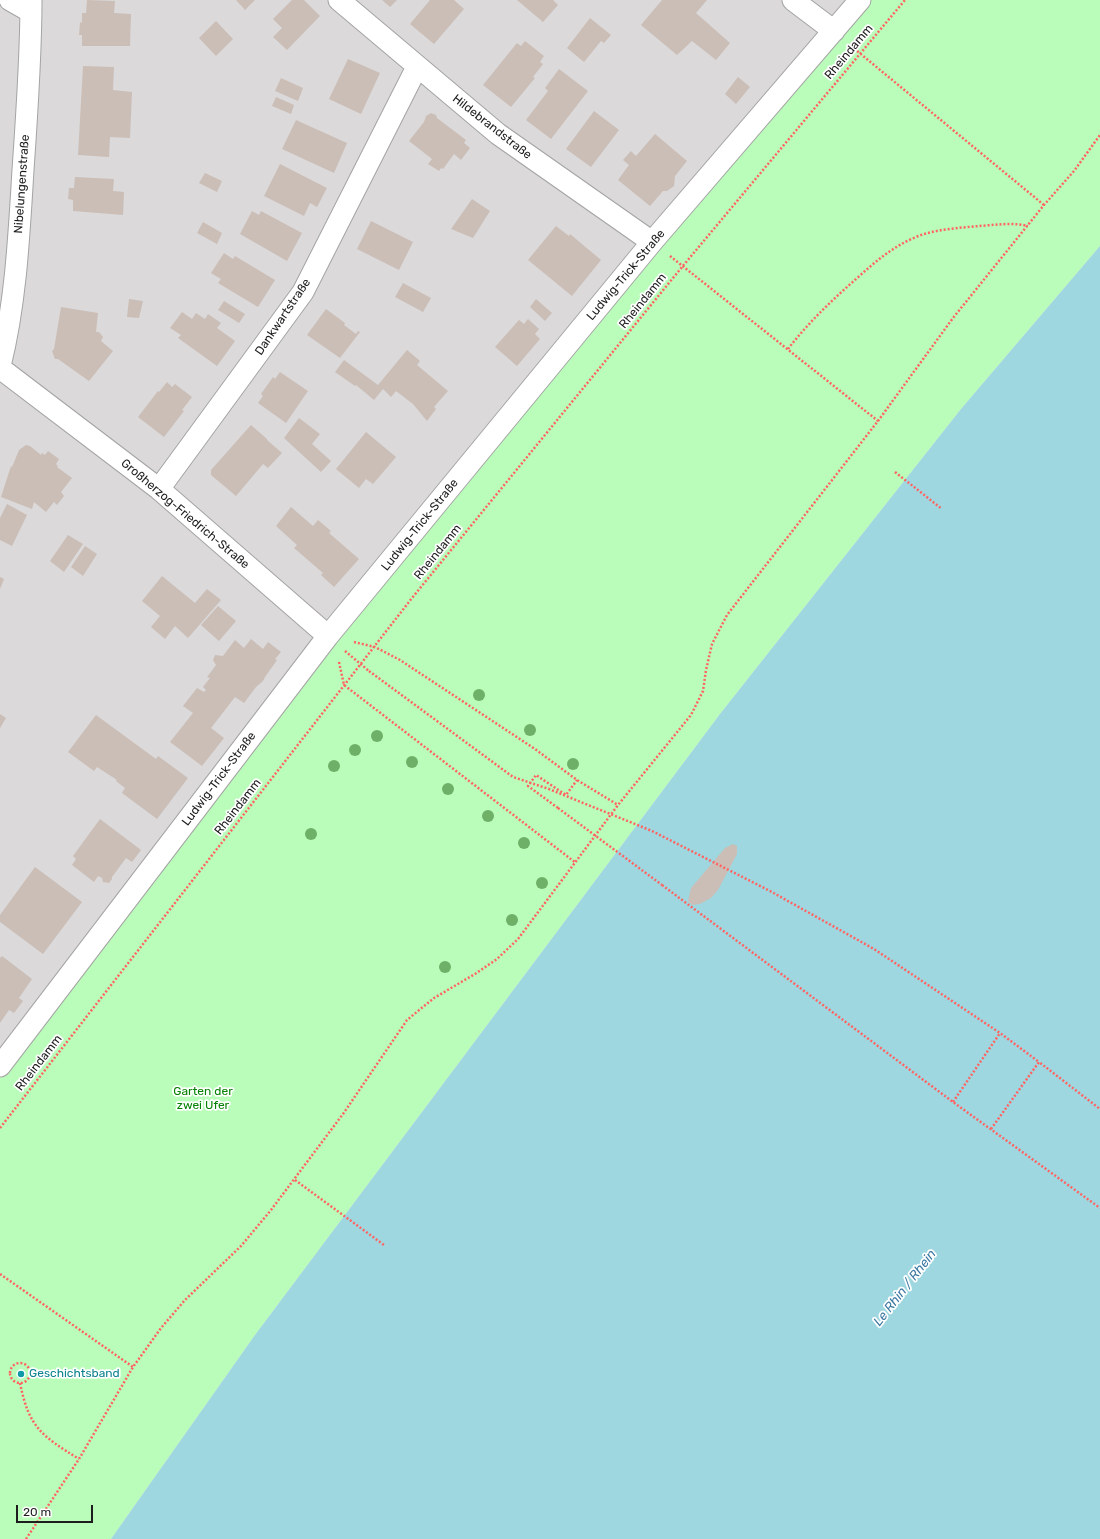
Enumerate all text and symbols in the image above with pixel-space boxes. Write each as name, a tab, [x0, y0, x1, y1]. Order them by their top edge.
street label: Rheindamm	[822, 22, 876, 82]
street label: Hildebrandstraße	[450, 92, 534, 162]
street label: Nibelungenstraße	[11, 134, 33, 234]
street label: Ludwig-Trick-Straße	[584, 227, 668, 323]
street label: Rheindamm	[616, 270, 670, 332]
street label: Dankwartstraße	[252, 276, 314, 358]
street label: Großherzog-Friedrich-Straße	[118, 456, 252, 572]
street label: Ludwig-Trick-Straße	[379, 476, 461, 574]
street label: Rheindamm	[411, 521, 465, 583]
street label: Ludwig-Trick-Straße	[179, 729, 259, 829]
street label: Rheindamm	[212, 776, 264, 838]
street label: Rheindamm	[13, 1032, 65, 1094]
park label: Garten der zwei Ufer	[173, 1085, 233, 1113]
water label: Le Rhin / Rhein	[870, 1247, 940, 1329]
place label: Geschichtsband	[29, 1367, 120, 1381]
marker: Geschichtsband	[16, 1369, 26, 1379]
scale bar	[18, 1497, 95, 1523]
text: 20 m	[23, 1505, 51, 1519]

